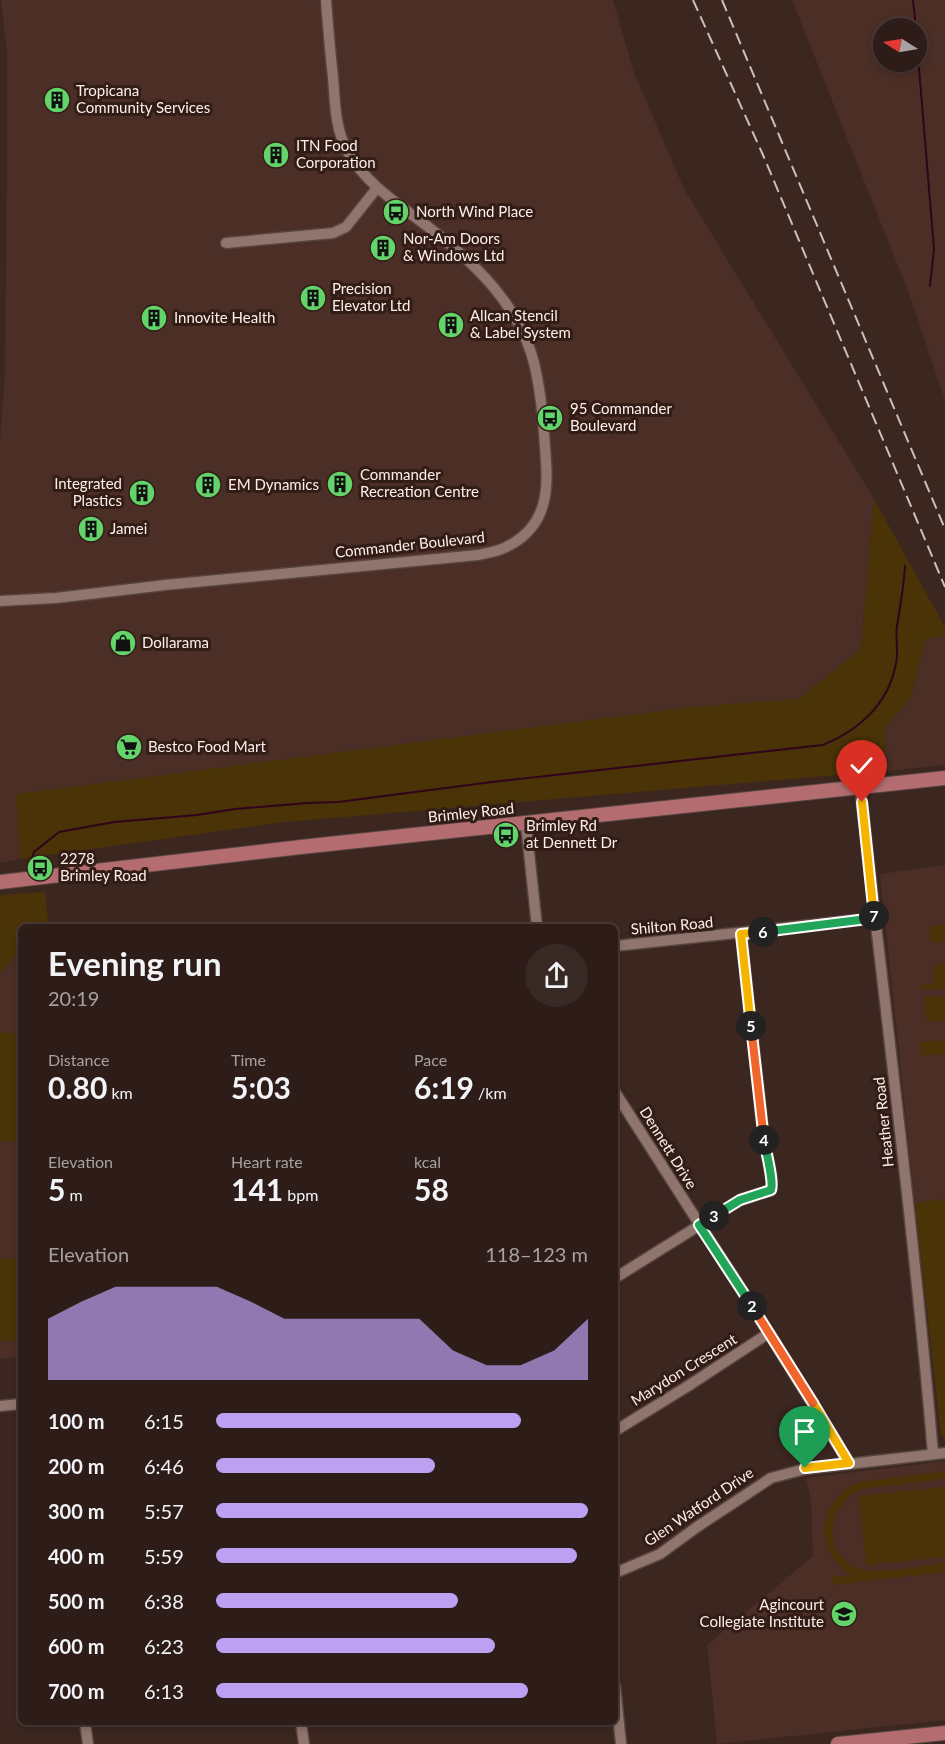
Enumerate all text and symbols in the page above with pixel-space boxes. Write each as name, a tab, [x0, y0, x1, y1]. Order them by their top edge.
north arrow	[873, 18, 927, 72]
map controls	[873, 18, 927, 72]
place label: Tropicana Community Services	[76, 81, 210, 116]
building icon: Tropicana Community Services	[42, 85, 72, 115]
place label: ITN Food Corporation	[296, 136, 376, 171]
building icon: ITN Food Corporation	[261, 140, 291, 170]
bus stop icon: North Wind Place	[381, 197, 411, 227]
place label: North Wind Place	[416, 202, 533, 220]
place label: Nor-Am Doors & Windows Ltd	[403, 229, 504, 264]
building icon: Nor-Am Doors & Windows Ltd	[368, 233, 398, 263]
place label: Precision Elevator Ltd	[332, 279, 410, 314]
building icon: Precision Elevator Ltd	[298, 283, 328, 313]
building icon: Innovite Health	[139, 303, 169, 333]
place label: Allcan Stencil & Label System	[470, 306, 571, 341]
place label: Innovite Health	[174, 308, 275, 326]
building icon: Allcan Stencil & Label System	[436, 310, 466, 340]
place label: 95 Commander Boulevard	[570, 399, 672, 434]
bus stop icon: 95 Commander Boulevard	[535, 403, 565, 433]
place label: Commander Recreation Centre	[360, 465, 479, 500]
building icon: Commander Recreation Centre	[325, 469, 355, 499]
building icon: EM Dynamics	[193, 470, 223, 500]
place label: Integrated Plastics	[54, 474, 122, 509]
place label: EM Dynamics	[228, 475, 319, 493]
building icon: Integrated Plastics	[127, 478, 157, 508]
building icon: Jamei	[76, 514, 106, 544]
place label: Jamei	[110, 519, 147, 537]
street label: Commander Boulevard	[334, 527, 486, 561]
shop icon: Dollarama	[108, 628, 138, 658]
place label: Dollarama	[142, 633, 209, 651]
supermarket icon: Bestco Food Mart	[114, 732, 144, 762]
place label: Bestco Food Mart	[148, 737, 266, 755]
pin	[836, 740, 887, 802]
icon: check	[845, 749, 878, 782]
street label: Brimley Road	[427, 799, 515, 825]
place label: Brimley Rd at Dennett Dr	[526, 816, 618, 851]
bus stop icon: Brimley Rd at Dennett Dr	[491, 820, 521, 850]
place label: 2278 Brimley Road	[60, 849, 147, 884]
bus stop icon: 2278 Brimley Road	[25, 853, 55, 883]
pin: 7	[859, 901, 889, 931]
text: 7	[869, 906, 879, 925]
street label: Shilton Road	[630, 912, 714, 938]
pin: 6	[748, 917, 778, 947]
text: 6	[758, 922, 768, 941]
text: Evening run	[48, 943, 222, 983]
button: share	[525, 944, 588, 1007]
text: 20:19	[48, 986, 99, 1010]
pin: 5	[736, 1011, 766, 1041]
text: 5	[746, 1016, 756, 1035]
text: Distance	[48, 1050, 109, 1069]
text: Time	[231, 1050, 266, 1069]
text: Pace	[414, 1050, 447, 1069]
text: 0.80	[48, 1069, 107, 1105]
text: 5:03	[231, 1069, 291, 1105]
text: 6:19	[414, 1069, 474, 1105]
street label: Heather Road	[869, 1076, 897, 1168]
text: km	[107, 1083, 133, 1102]
text: /km	[474, 1083, 507, 1102]
street label: Dennett Drive	[636, 1103, 701, 1192]
pin: 4	[749, 1125, 779, 1155]
text: 4	[759, 1130, 769, 1149]
text: Elevation	[48, 1152, 113, 1171]
text: Heart rate	[231, 1152, 303, 1171]
text: kcal	[414, 1152, 441, 1171]
text: 5	[48, 1171, 65, 1207]
text: 141	[231, 1171, 283, 1207]
text: 58	[414, 1171, 449, 1207]
text: m	[65, 1185, 83, 1204]
text: bpm	[283, 1185, 318, 1204]
pin: 3	[699, 1201, 729, 1231]
text: 3	[709, 1206, 719, 1225]
text: Elevation	[48, 1242, 129, 1266]
text: 118–123 m	[485, 1242, 588, 1266]
pin: 2	[737, 1291, 767, 1321]
text: 2	[747, 1296, 757, 1315]
street label: Marydon Crescent	[627, 1329, 740, 1409]
pin	[779, 1406, 830, 1468]
text: 100 m	[48, 1409, 104, 1433]
text: 6:15	[144, 1409, 184, 1433]
icon: arrive	[788, 1415, 821, 1448]
text: 200 m	[48, 1454, 104, 1478]
text: 6:46	[144, 1454, 184, 1478]
street label: Glen Watford Drive	[640, 1463, 757, 1549]
text: 300 m	[48, 1499, 104, 1523]
text: 5:57	[144, 1499, 184, 1523]
text: 400 m	[48, 1544, 104, 1568]
text: 5:59	[144, 1544, 184, 1568]
text: 500 m	[48, 1589, 104, 1613]
text: 6:38	[144, 1589, 184, 1613]
place label: Agincourt Collegiate Institute	[700, 1595, 825, 1630]
school or university icon: Agincourt Collegiate Institute	[829, 1599, 859, 1629]
text: 600 m	[48, 1634, 104, 1658]
text: 6:23	[144, 1634, 184, 1658]
text: 700 m	[48, 1679, 104, 1703]
text: 6:13	[144, 1679, 184, 1703]

